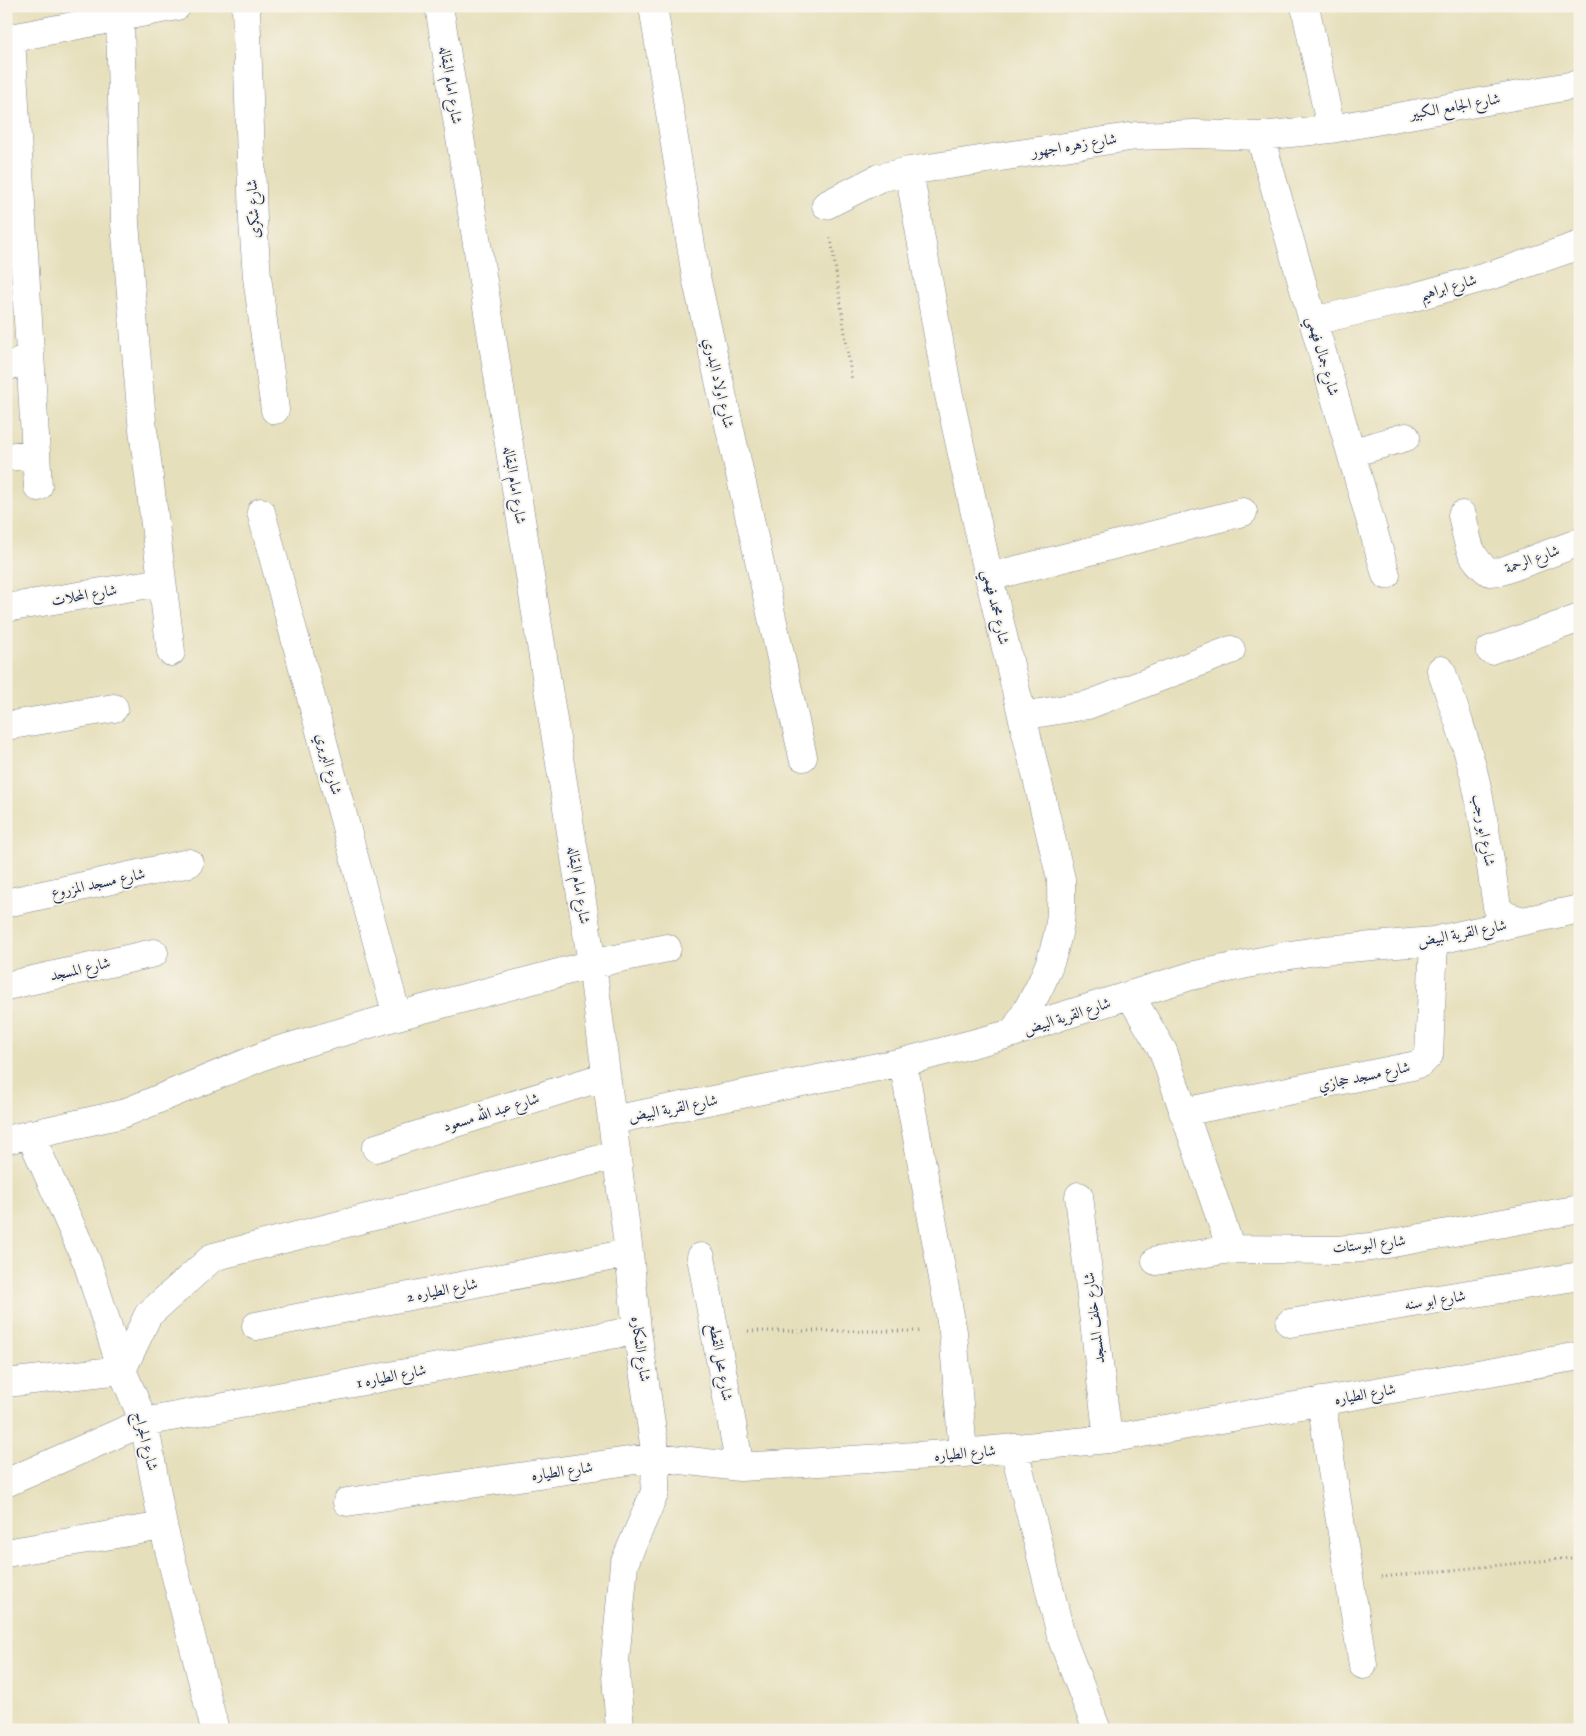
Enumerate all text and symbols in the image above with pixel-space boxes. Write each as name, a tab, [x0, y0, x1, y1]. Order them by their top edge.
street label: شارع امام البقاله	[432, 45, 466, 126]
street label: شارع الجامع الكبير	[1406, 89, 1502, 128]
street label: شارع زهره اجهور	[1028, 129, 1119, 165]
street label: شارع شكرى	[242, 179, 268, 239]
street label: شارع ابراهيم	[1418, 270, 1480, 309]
street label: شارع جمال فهمي	[1298, 314, 1343, 399]
street label: شارع اولاد البدري	[696, 336, 738, 431]
street label: شارع امام البقاله	[496, 445, 530, 526]
street label: شارع الرحمة	[1502, 541, 1563, 581]
street label: شارع محمد فهمي	[974, 568, 1013, 647]
street label: شارع المحلات	[50, 580, 119, 614]
street label: شارع البربري	[308, 731, 346, 798]
street label: شارع ابو رجب	[1465, 793, 1499, 868]
street label: شارع امام البقاله	[560, 845, 594, 926]
street label: شارع مسجد المزروع	[49, 864, 148, 906]
street label: شارع القرية البيض	[1416, 916, 1509, 954]
street label: شارع المسجد	[48, 953, 113, 989]
street label: شارع القرية البيض	[1021, 993, 1114, 1042]
street label: شارع مسجد حجازي	[1316, 1057, 1412, 1098]
street label: شارع عبد الله مسعود	[440, 1086, 543, 1139]
street label: شارع القرية البيض	[627, 1091, 720, 1129]
street label: شارع البوستات	[1331, 1231, 1407, 1261]
street label: شارع خلف المسجد	[1079, 1271, 1113, 1365]
street label: شارع الطياره 2	[405, 1274, 480, 1310]
street label: شارع ابو سنه	[1403, 1286, 1468, 1318]
street label: شارع الشكاره	[624, 1315, 655, 1383]
street label: شارع محل القطع	[700, 1322, 737, 1403]
street label: شارع الطياره 1	[354, 1360, 428, 1396]
street label: شارع الطياره	[1333, 1380, 1398, 1412]
street label: شارع الجراج	[126, 1410, 162, 1473]
street label: شارع الطياره	[933, 1441, 997, 1469]
street label: شارع الطياره	[530, 1458, 595, 1488]

